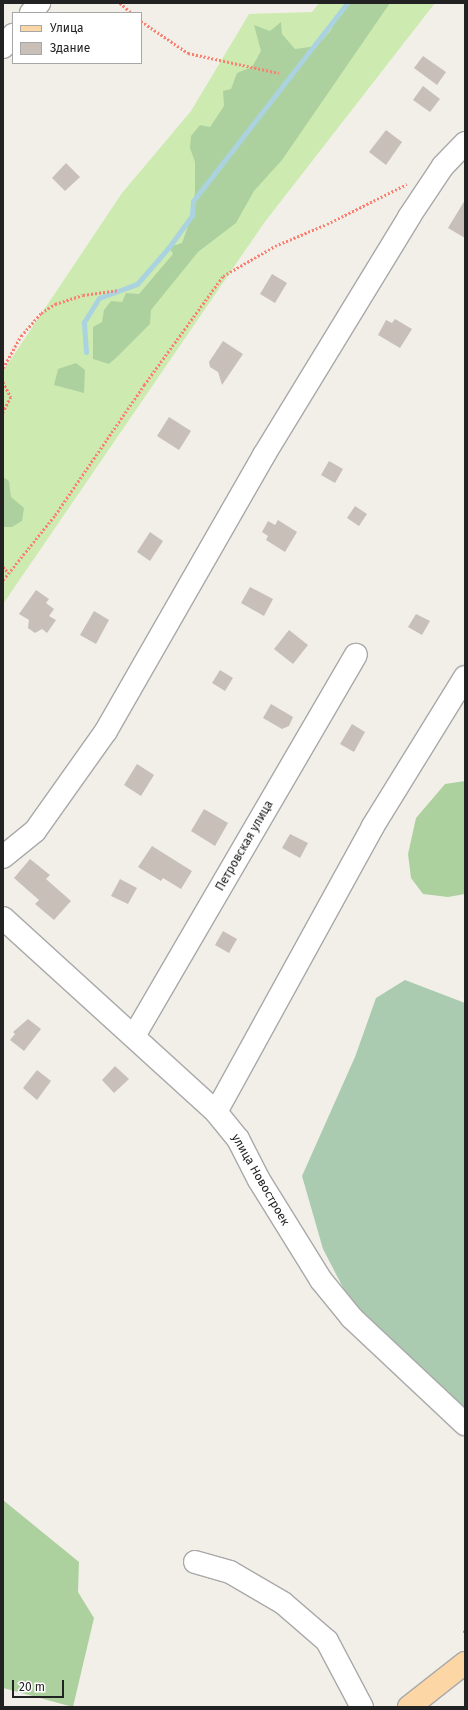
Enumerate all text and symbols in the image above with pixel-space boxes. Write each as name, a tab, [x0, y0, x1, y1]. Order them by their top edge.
legend	[12, 12, 142, 64]
text: Улица	[50, 21, 84, 35]
text: Здание	[50, 41, 90, 55]
street label: Петровская улица	[213, 798, 277, 894]
street label: улица Новостроек	[228, 1132, 292, 1228]
scale bar	[14, 1672, 66, 1698]
text: 20 m	[19, 1680, 45, 1694]

